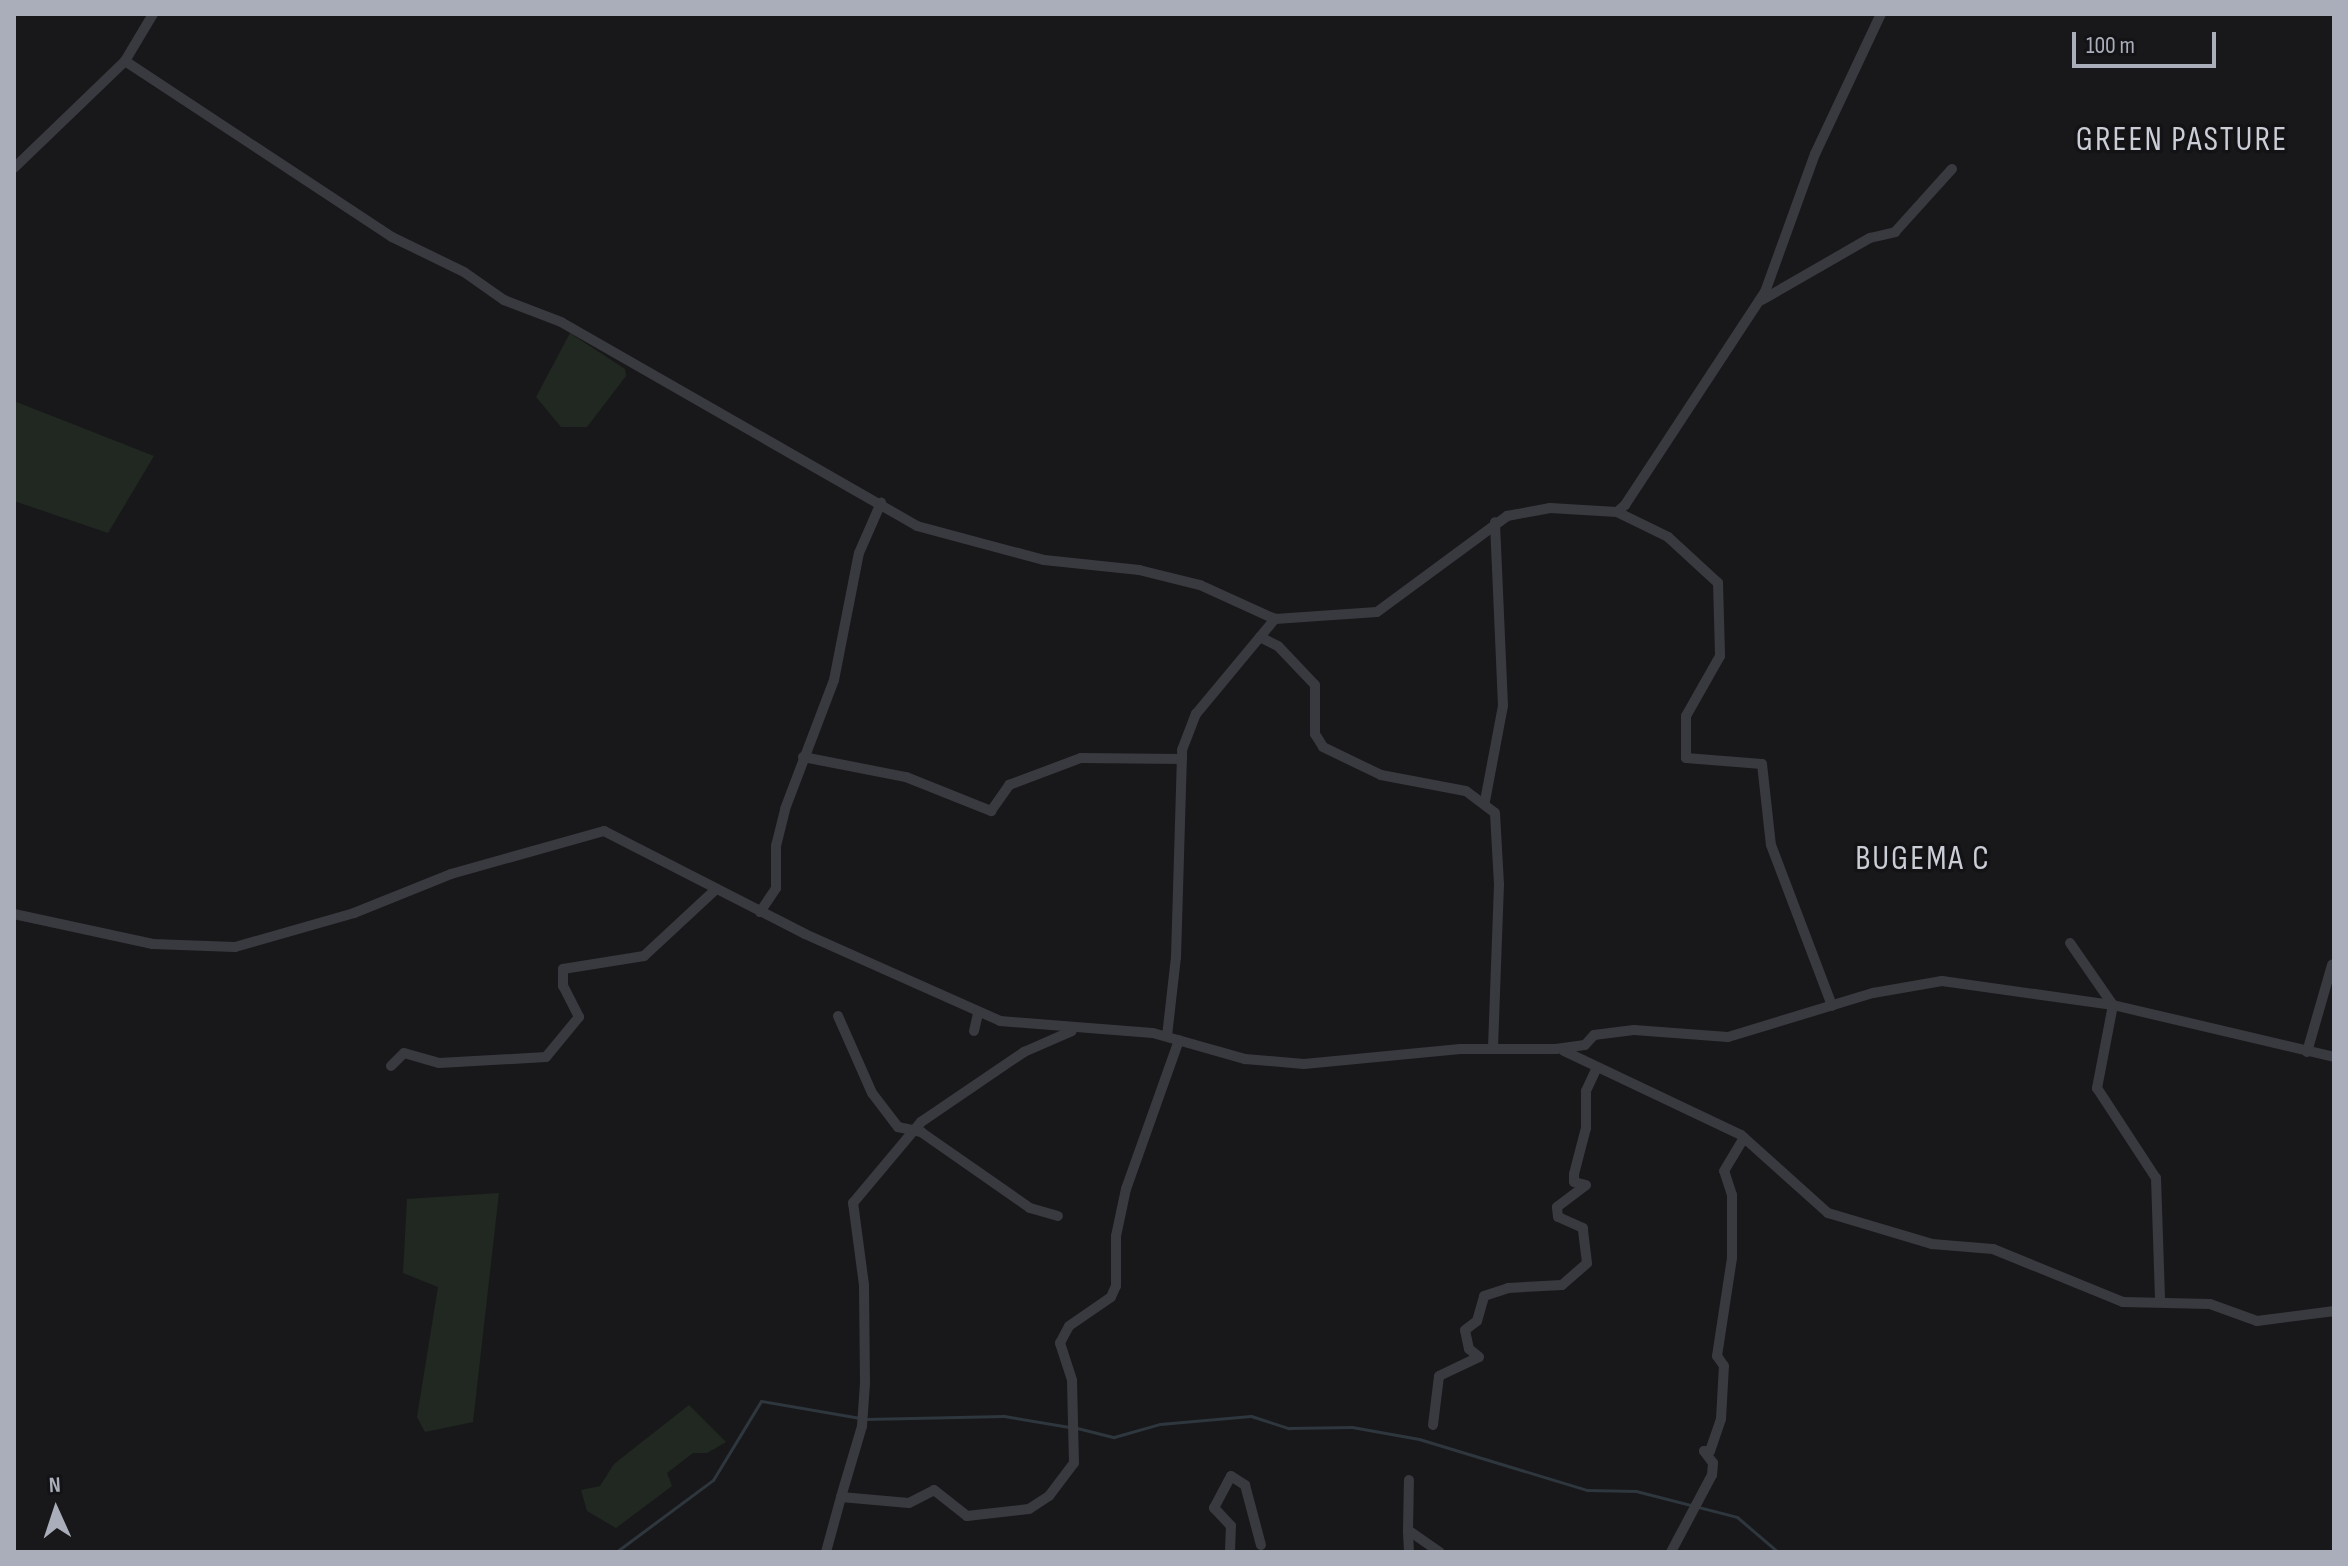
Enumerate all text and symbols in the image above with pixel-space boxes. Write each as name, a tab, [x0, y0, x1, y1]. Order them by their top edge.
scale bar	[2076, 16, 2220, 66]
text: 100 m	[2086, 31, 2135, 60]
district label: GREEN PASTURE	[2076, 120, 2288, 160]
district label: BUGEMA C	[1855, 839, 1991, 879]
north arrow	[16, 1470, 96, 1550]
text: N	[48, 1472, 61, 1499]

